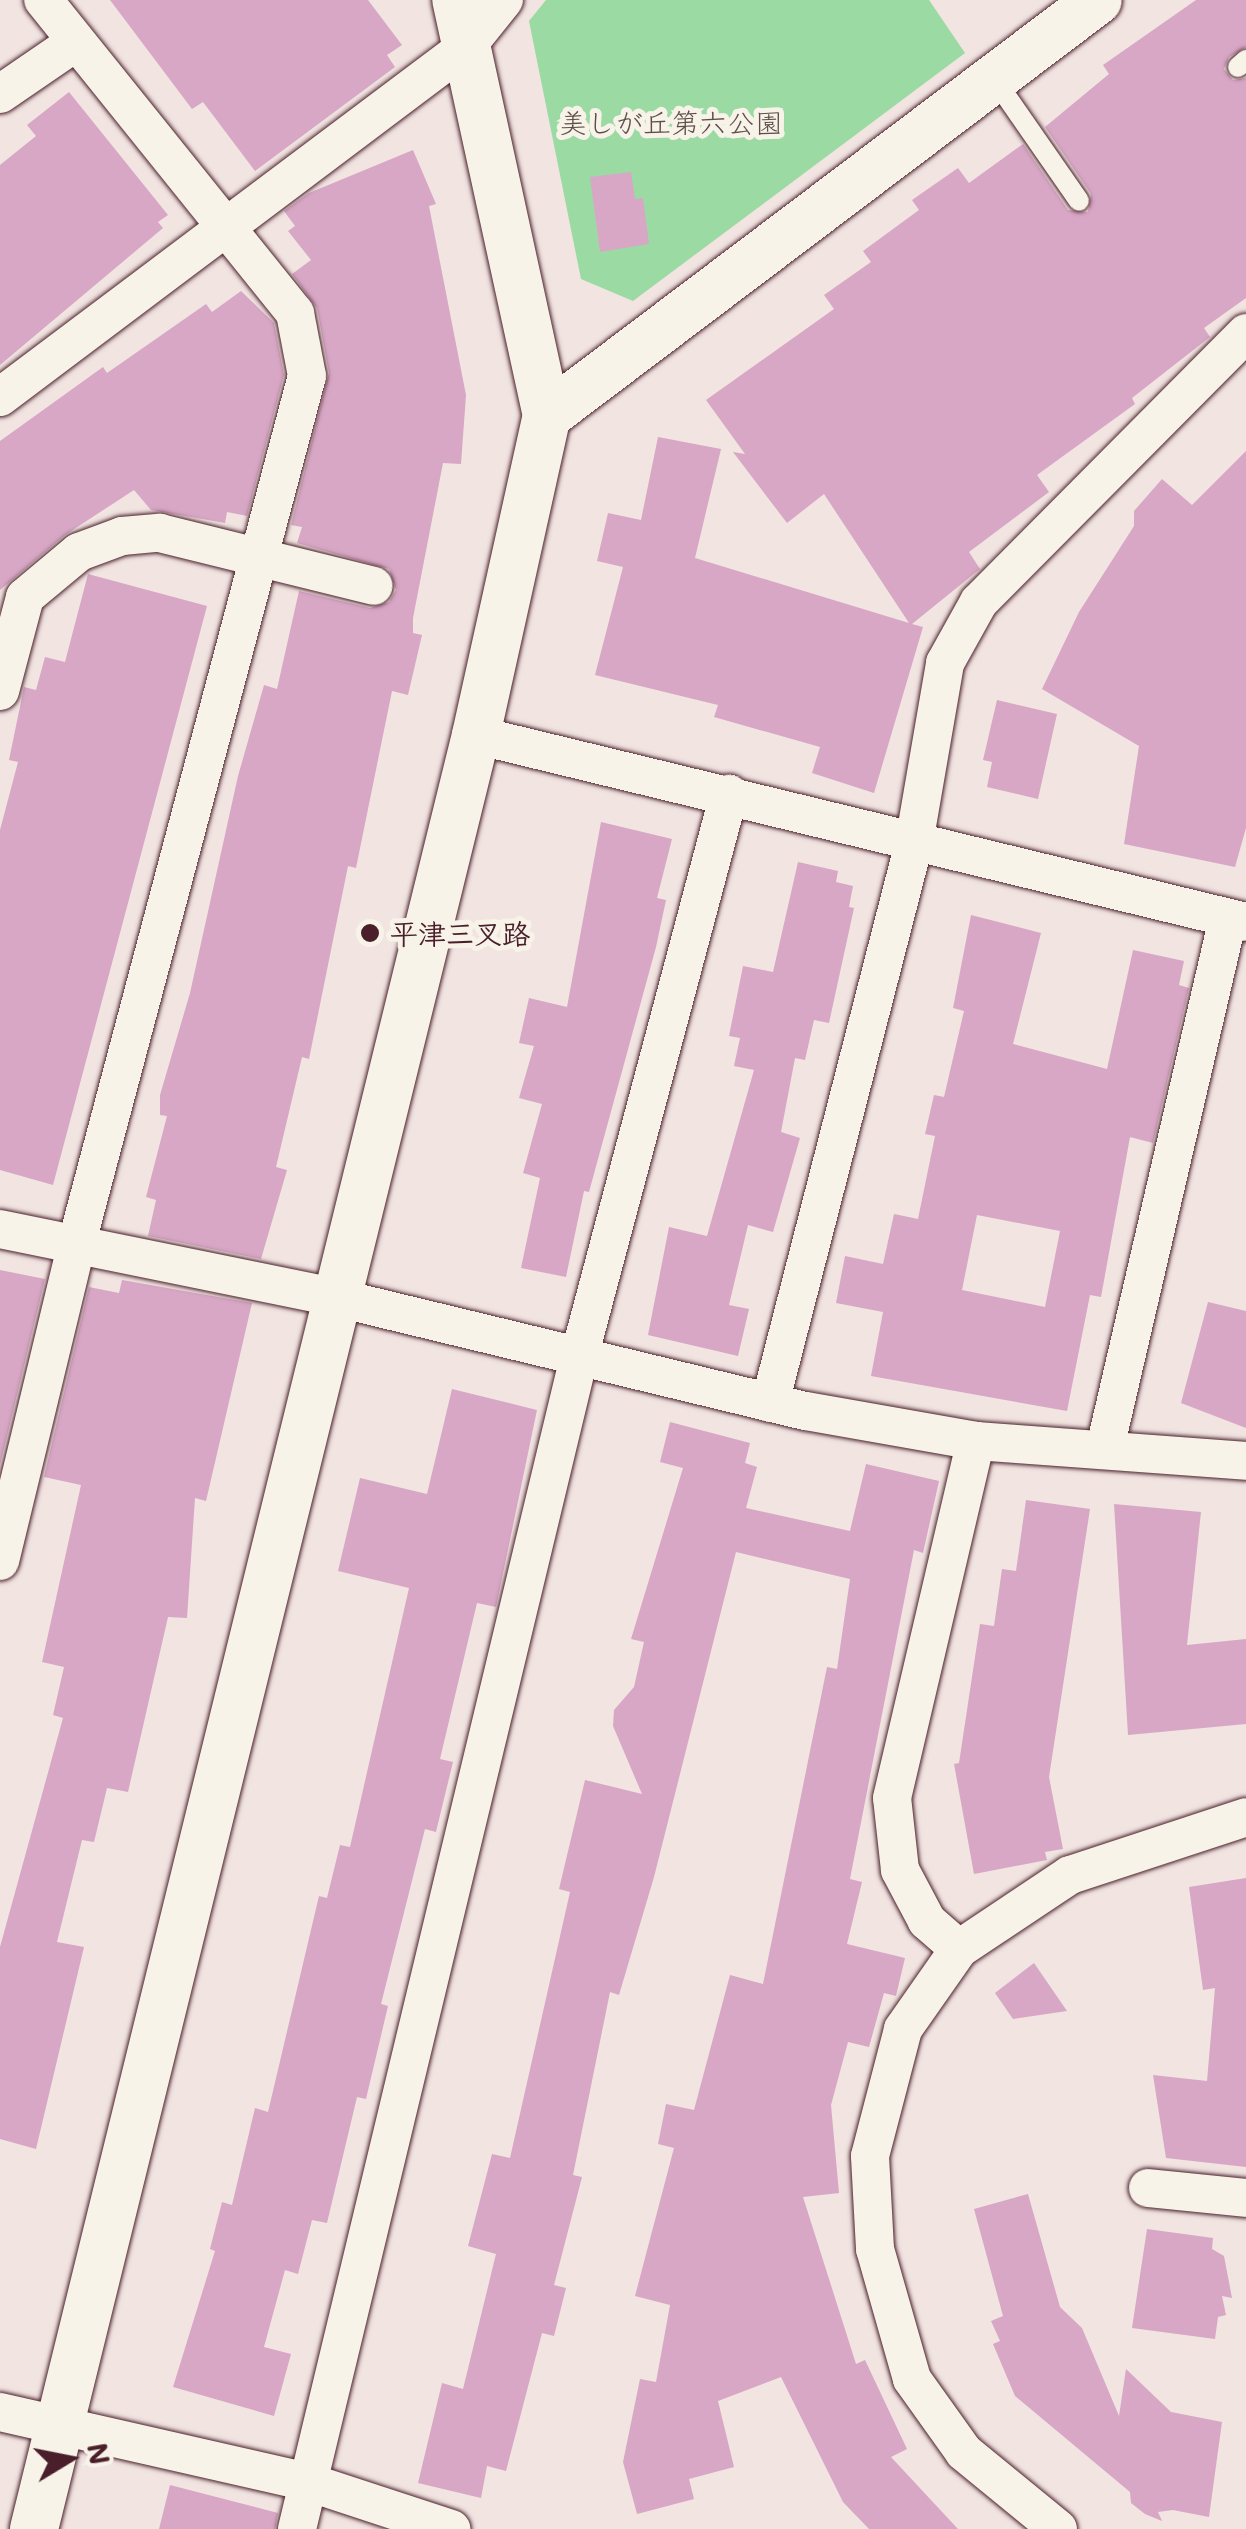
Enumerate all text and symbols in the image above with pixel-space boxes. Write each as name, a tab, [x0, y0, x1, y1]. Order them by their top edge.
park label: 美しが丘第六公園	[559, 105, 783, 139]
place label: 平津三叉路	[390, 916, 530, 950]
marker: 平津三叉路	[359, 922, 381, 944]
north arrow	[20, 2409, 120, 2509]
text: N	[80, 2440, 119, 2467]

